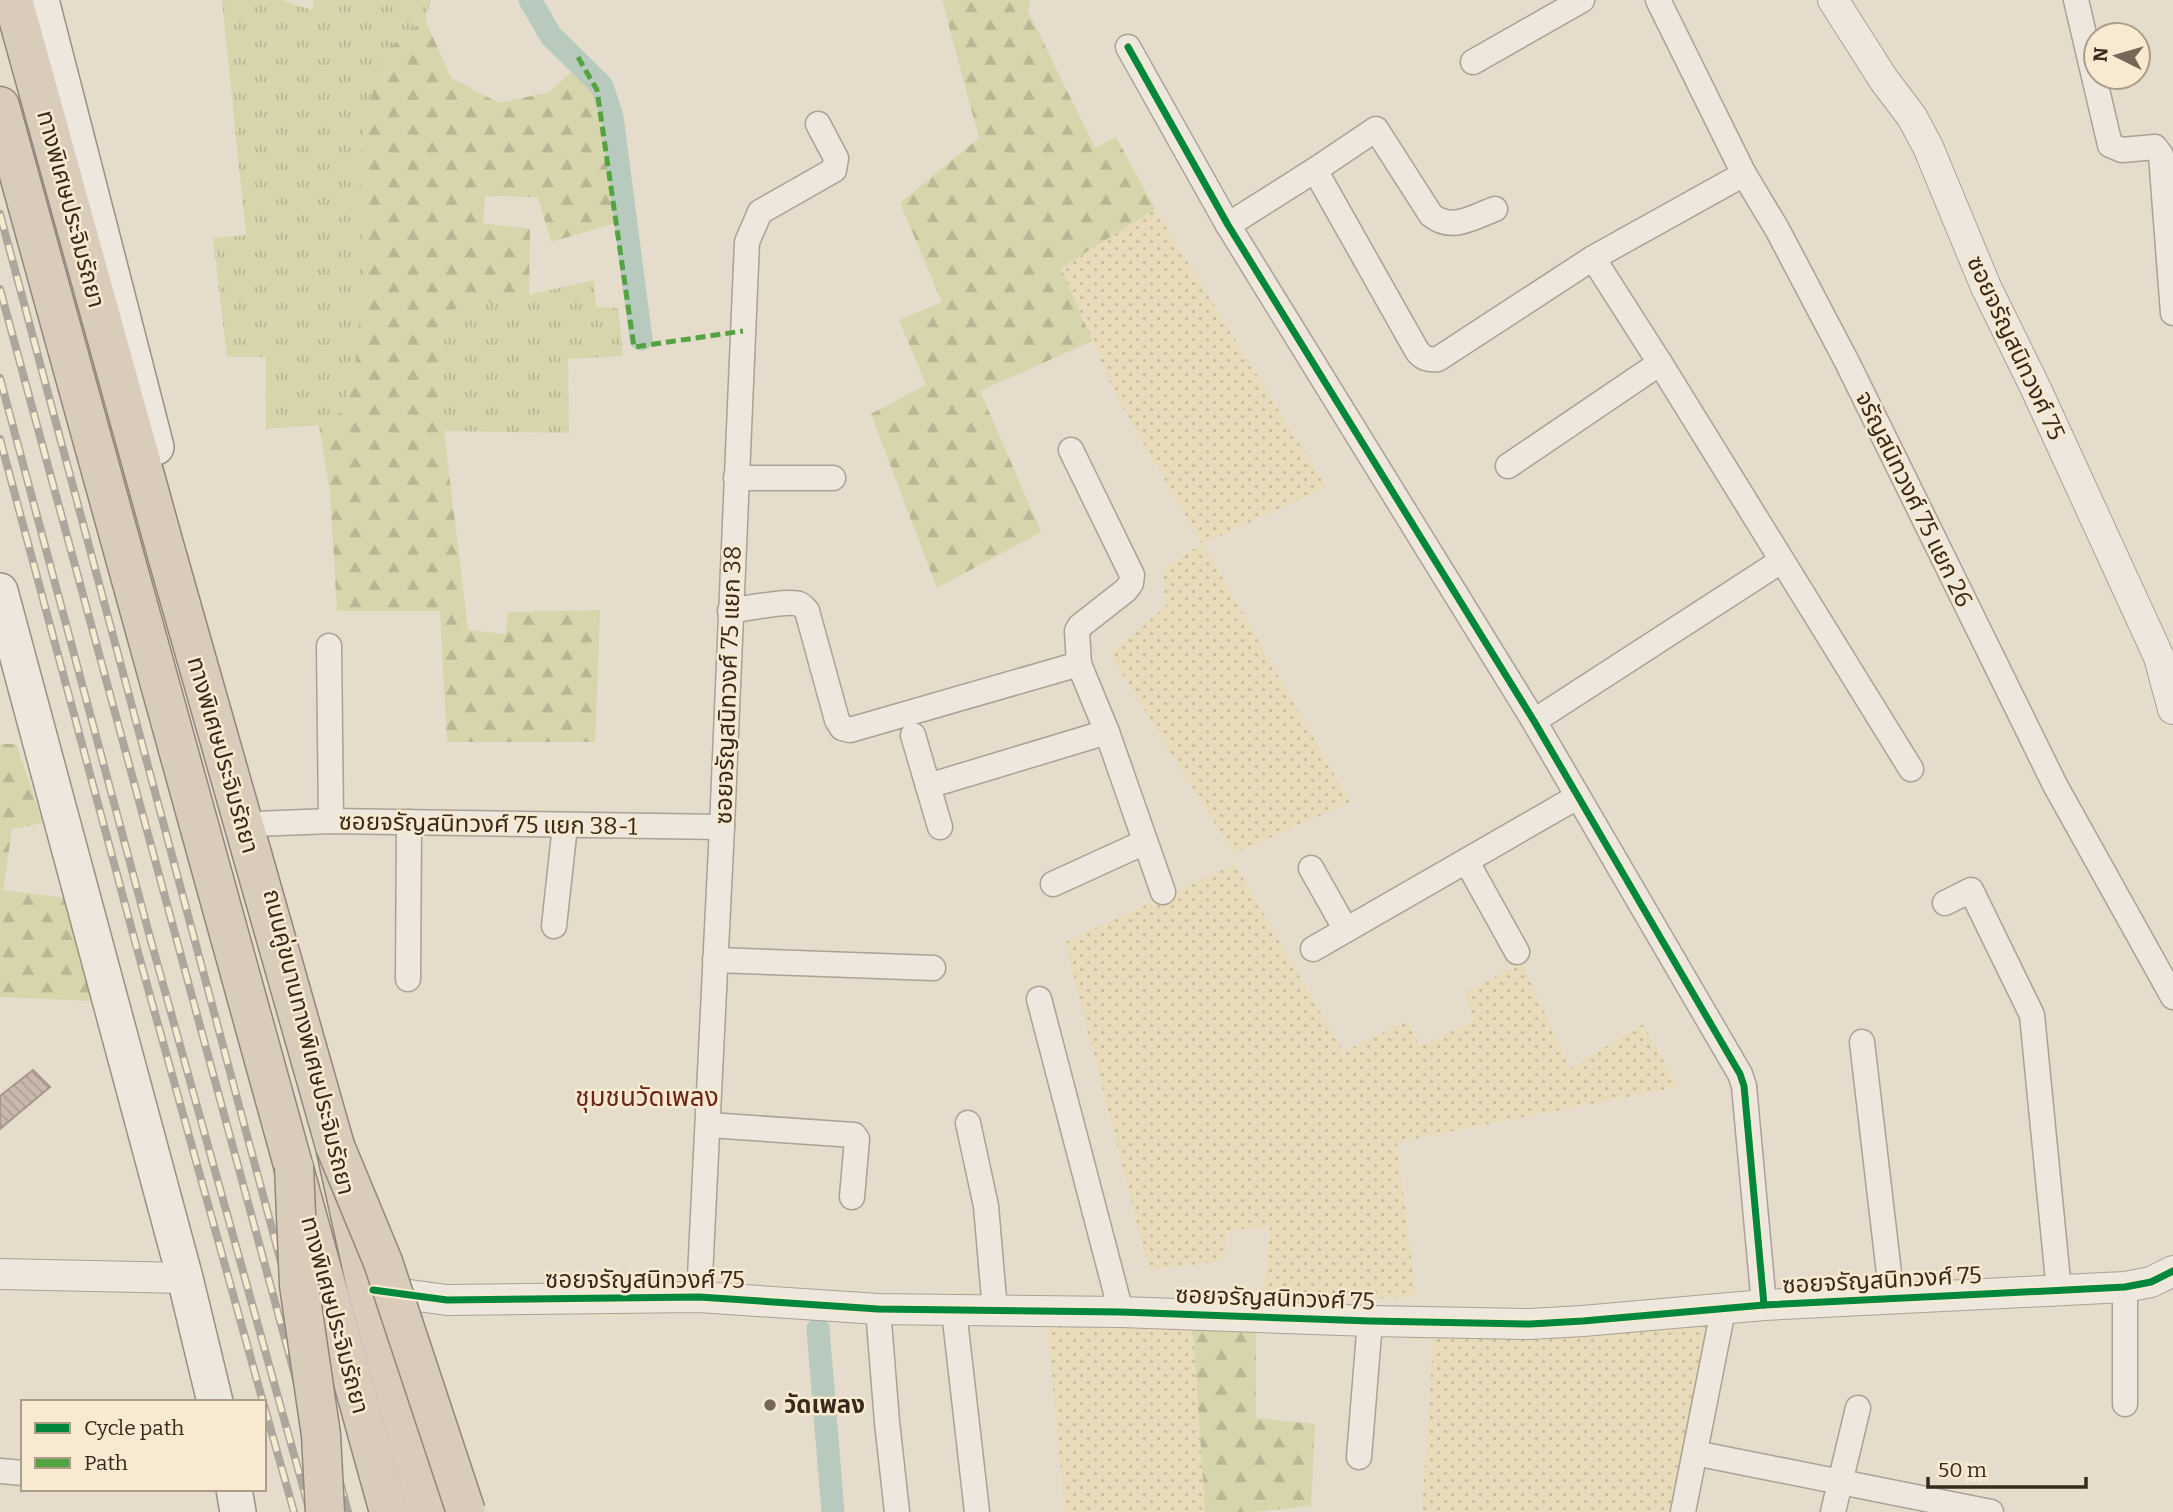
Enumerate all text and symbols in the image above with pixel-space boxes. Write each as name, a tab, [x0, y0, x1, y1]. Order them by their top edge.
north arrow	[2082, 21, 2152, 91]
text: N	[2088, 46, 2113, 63]
street label: ทางพิเศษประจิมรัถยา	[31, 107, 111, 311]
street label: ซอยจรัญสนิทวงศ์ 75	[1961, 252, 2071, 444]
street label: จรัญสนิทวงศ์ 75 แยก 26	[1850, 386, 1978, 612]
street label: ซอยจรัญสนิทวงศ์ 75 แยก 38	[709, 545, 747, 825]
street label: ทางพิเศษประจิมรัถยา	[182, 653, 264, 857]
street label: ซอยจรัญสนิทวงศ์ 75 แยก 38-1	[338, 807, 638, 841]
street label: ถนนคู่ขนานทางพิเศษประจิมรัถยา	[256, 886, 361, 1198]
district label: ชุมชนวัดเพลง	[575, 1082, 719, 1113]
street label: ทางพิเศษประจิมรัถยา	[295, 1213, 375, 1417]
street label: ซอยจรัญสนิทวงศ์ 75	[1782, 1261, 1982, 1299]
street label: ซอยจรัญสนิทวงศ์ 75	[545, 1266, 745, 1294]
street label: ซอยจรัญสนิทวงศ์ 75	[1175, 1281, 1375, 1315]
place label: วัดเพลง	[784, 1391, 865, 1419]
marker: วัดเพลง	[762, 1397, 778, 1413]
legend	[21, 1400, 266, 1491]
text: Cycle path	[84, 1415, 184, 1441]
scale bar	[1928, 1446, 2086, 1490]
text: Path	[84, 1450, 128, 1476]
text: 50 m	[1938, 1457, 1987, 1483]

